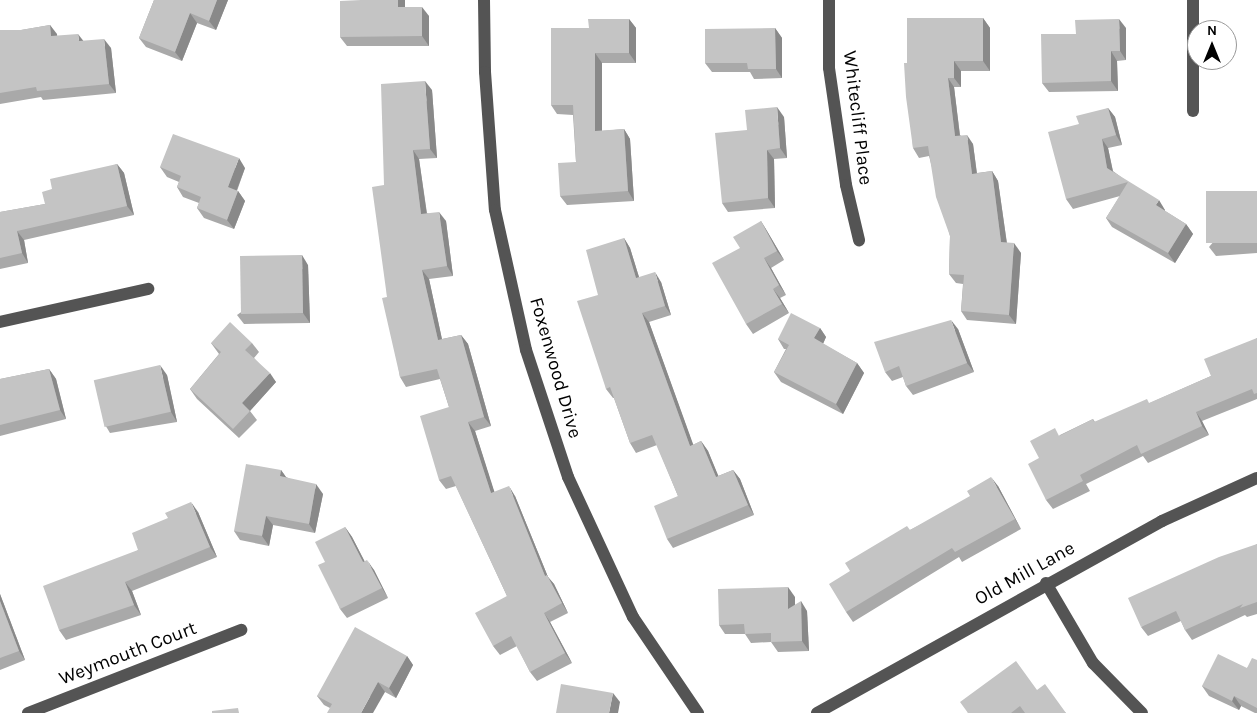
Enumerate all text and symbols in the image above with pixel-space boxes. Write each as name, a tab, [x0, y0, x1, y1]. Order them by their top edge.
north arrow	[1187, 20, 1237, 70]
text: N	[1207, 22, 1217, 39]
street label: Whitecliff Place	[837, 50, 877, 186]
street label: Foxenwood Drive	[524, 295, 586, 441]
street label: Old Mill Lane	[971, 537, 1079, 611]
street label: Weymouth Court	[56, 617, 200, 691]

